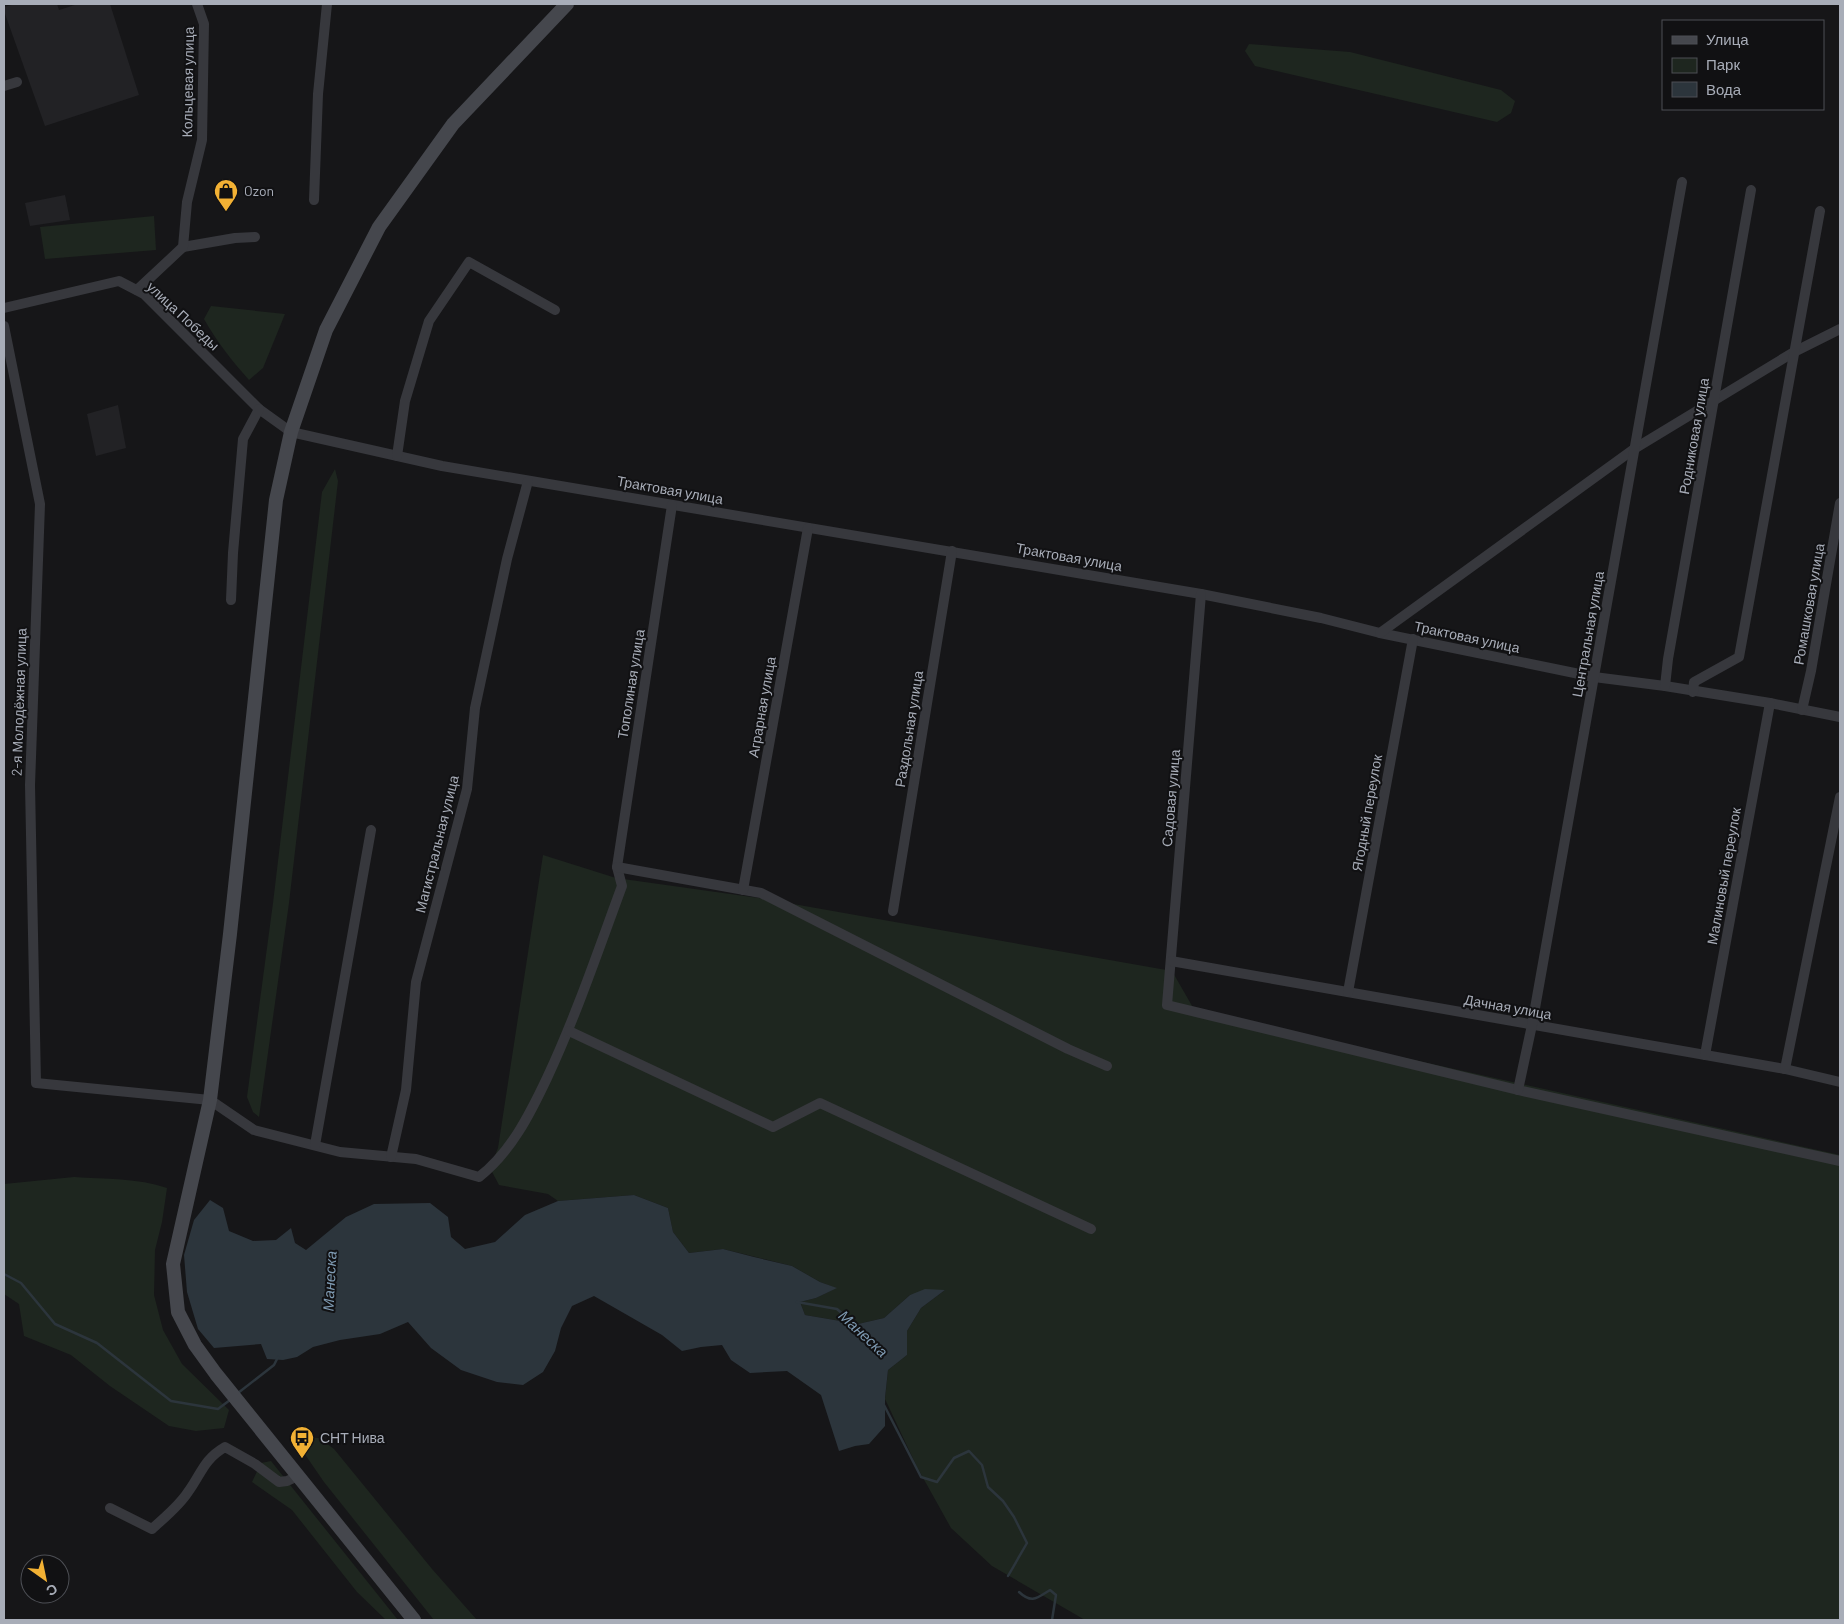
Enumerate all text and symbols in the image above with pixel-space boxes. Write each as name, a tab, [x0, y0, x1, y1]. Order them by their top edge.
legend	[1662, 20, 1824, 110]
street label: Кольцевая улица	[178, 26, 197, 137]
text: Улица	[1706, 30, 1749, 48]
text: Парк	[1706, 55, 1740, 73]
text: Вода	[1706, 80, 1742, 98]
shop icon: Ozon	[213, 178, 239, 212]
place label: Ozon	[244, 182, 274, 199]
street label: улица Победы	[144, 278, 223, 353]
street label: Родниковая улица	[1675, 376, 1712, 495]
street label: Трактовая улица	[616, 472, 725, 507]
street label: Трактовая улица	[1015, 539, 1124, 574]
street label: Ромашковая улица	[1789, 542, 1828, 666]
street label: Центральная улица	[1568, 569, 1607, 698]
street label: Трактовая улица	[1413, 617, 1522, 656]
street label: 2-я Молодёжная улица	[7, 627, 30, 776]
street label: Тополиная улица	[613, 628, 648, 740]
street label: Аграрная улица	[744, 655, 779, 759]
street label: Раздольная улица	[891, 669, 926, 789]
street label: Садовая улица	[1158, 748, 1183, 847]
street label: Ягодный переулок	[1348, 752, 1385, 873]
street label: Магистральная улица	[411, 773, 462, 915]
street label: Малиновый переулок	[1703, 805, 1744, 946]
street label: Дачная улица	[1463, 990, 1553, 1023]
water label: Манеска	[318, 1250, 340, 1312]
water label: Манеска	[835, 1306, 892, 1360]
bus stop icon: СНТ Нива	[289, 1425, 315, 1459]
place label: СНТ Нива	[320, 1429, 385, 1446]
north arrow	[20, 1554, 70, 1604]
text: С	[43, 1580, 61, 1600]

